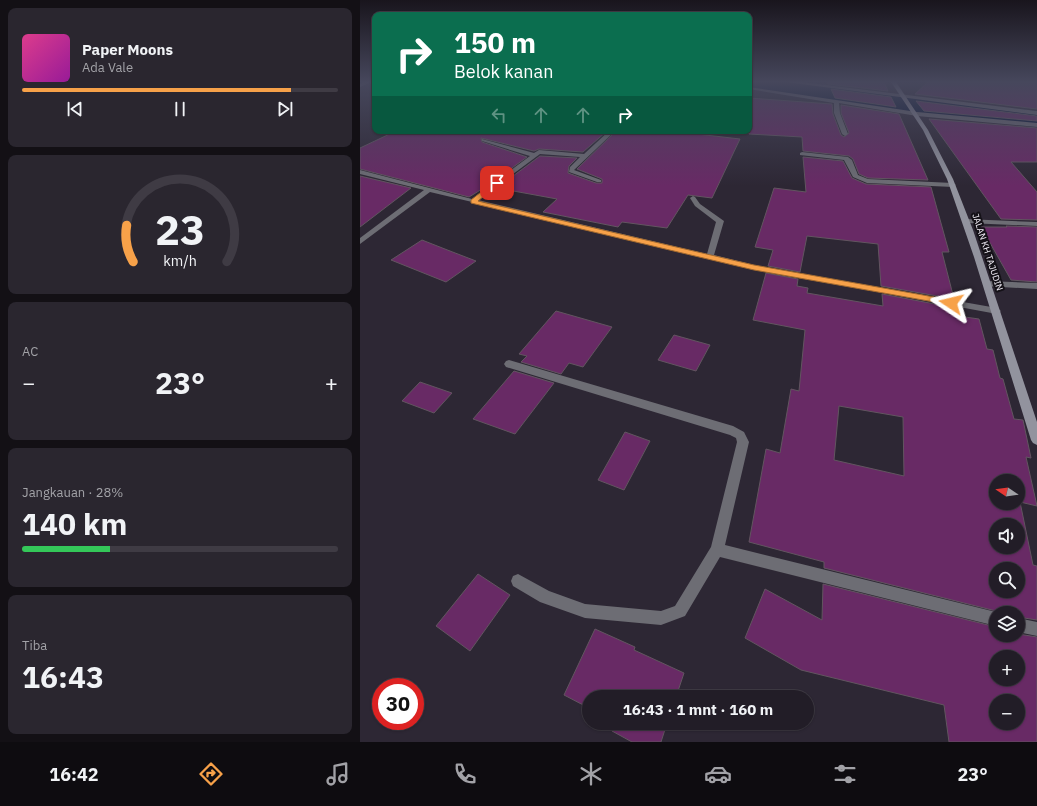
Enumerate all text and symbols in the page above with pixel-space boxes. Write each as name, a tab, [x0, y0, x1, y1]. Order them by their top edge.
text: 150 m	[454, 24, 536, 61]
icon: right	[388, 28, 440, 80]
text: Paper Moons	[82, 40, 173, 59]
text: Ada Vale	[82, 59, 133, 76]
text: Belok kanan	[454, 60, 553, 83]
icon: previous	[64, 98, 86, 120]
icon: pause	[169, 98, 191, 120]
icon: next	[274, 98, 296, 120]
icon: left	[488, 104, 510, 126]
icon: ahead	[530, 104, 552, 126]
icon: ahead	[572, 104, 594, 126]
icon: right	[614, 104, 636, 126]
pin	[480, 166, 514, 200]
icon: arrive	[486, 172, 508, 194]
text: 23	[155, 202, 205, 256]
street label: JALAN KH TAJUDIN	[970, 212, 1006, 292]
text: km/h	[163, 251, 197, 270]
position arrow	[930, 282, 972, 324]
text: AC	[22, 343, 38, 360]
text: 23°	[155, 363, 205, 402]
text: −	[22, 368, 35, 397]
text: +	[325, 368, 338, 397]
north arrow	[989, 474, 1025, 510]
map controls	[989, 474, 1025, 730]
text: Jangkauan · 28%	[22, 484, 123, 501]
text: 140 km	[22, 504, 127, 543]
button: sound	[989, 518, 1025, 554]
button: search	[989, 562, 1025, 598]
button: layers	[989, 606, 1025, 642]
text: Tiba	[22, 637, 47, 654]
button: +	[989, 650, 1025, 686]
text: 16:43	[22, 657, 104, 696]
speed limit sign: 30	[372, 678, 424, 730]
button: −	[989, 694, 1025, 730]
text: 16:43 · 1 mnt · 160 m	[623, 700, 773, 719]
icon: directions	[197, 760, 225, 788]
icon: music	[324, 760, 352, 788]
icon: phone	[451, 760, 479, 788]
icon: climate	[577, 760, 605, 788]
icon: car	[704, 760, 732, 788]
icon: filters	[831, 760, 859, 788]
text: 16:42	[49, 763, 99, 786]
text: 23°	[958, 763, 988, 786]

